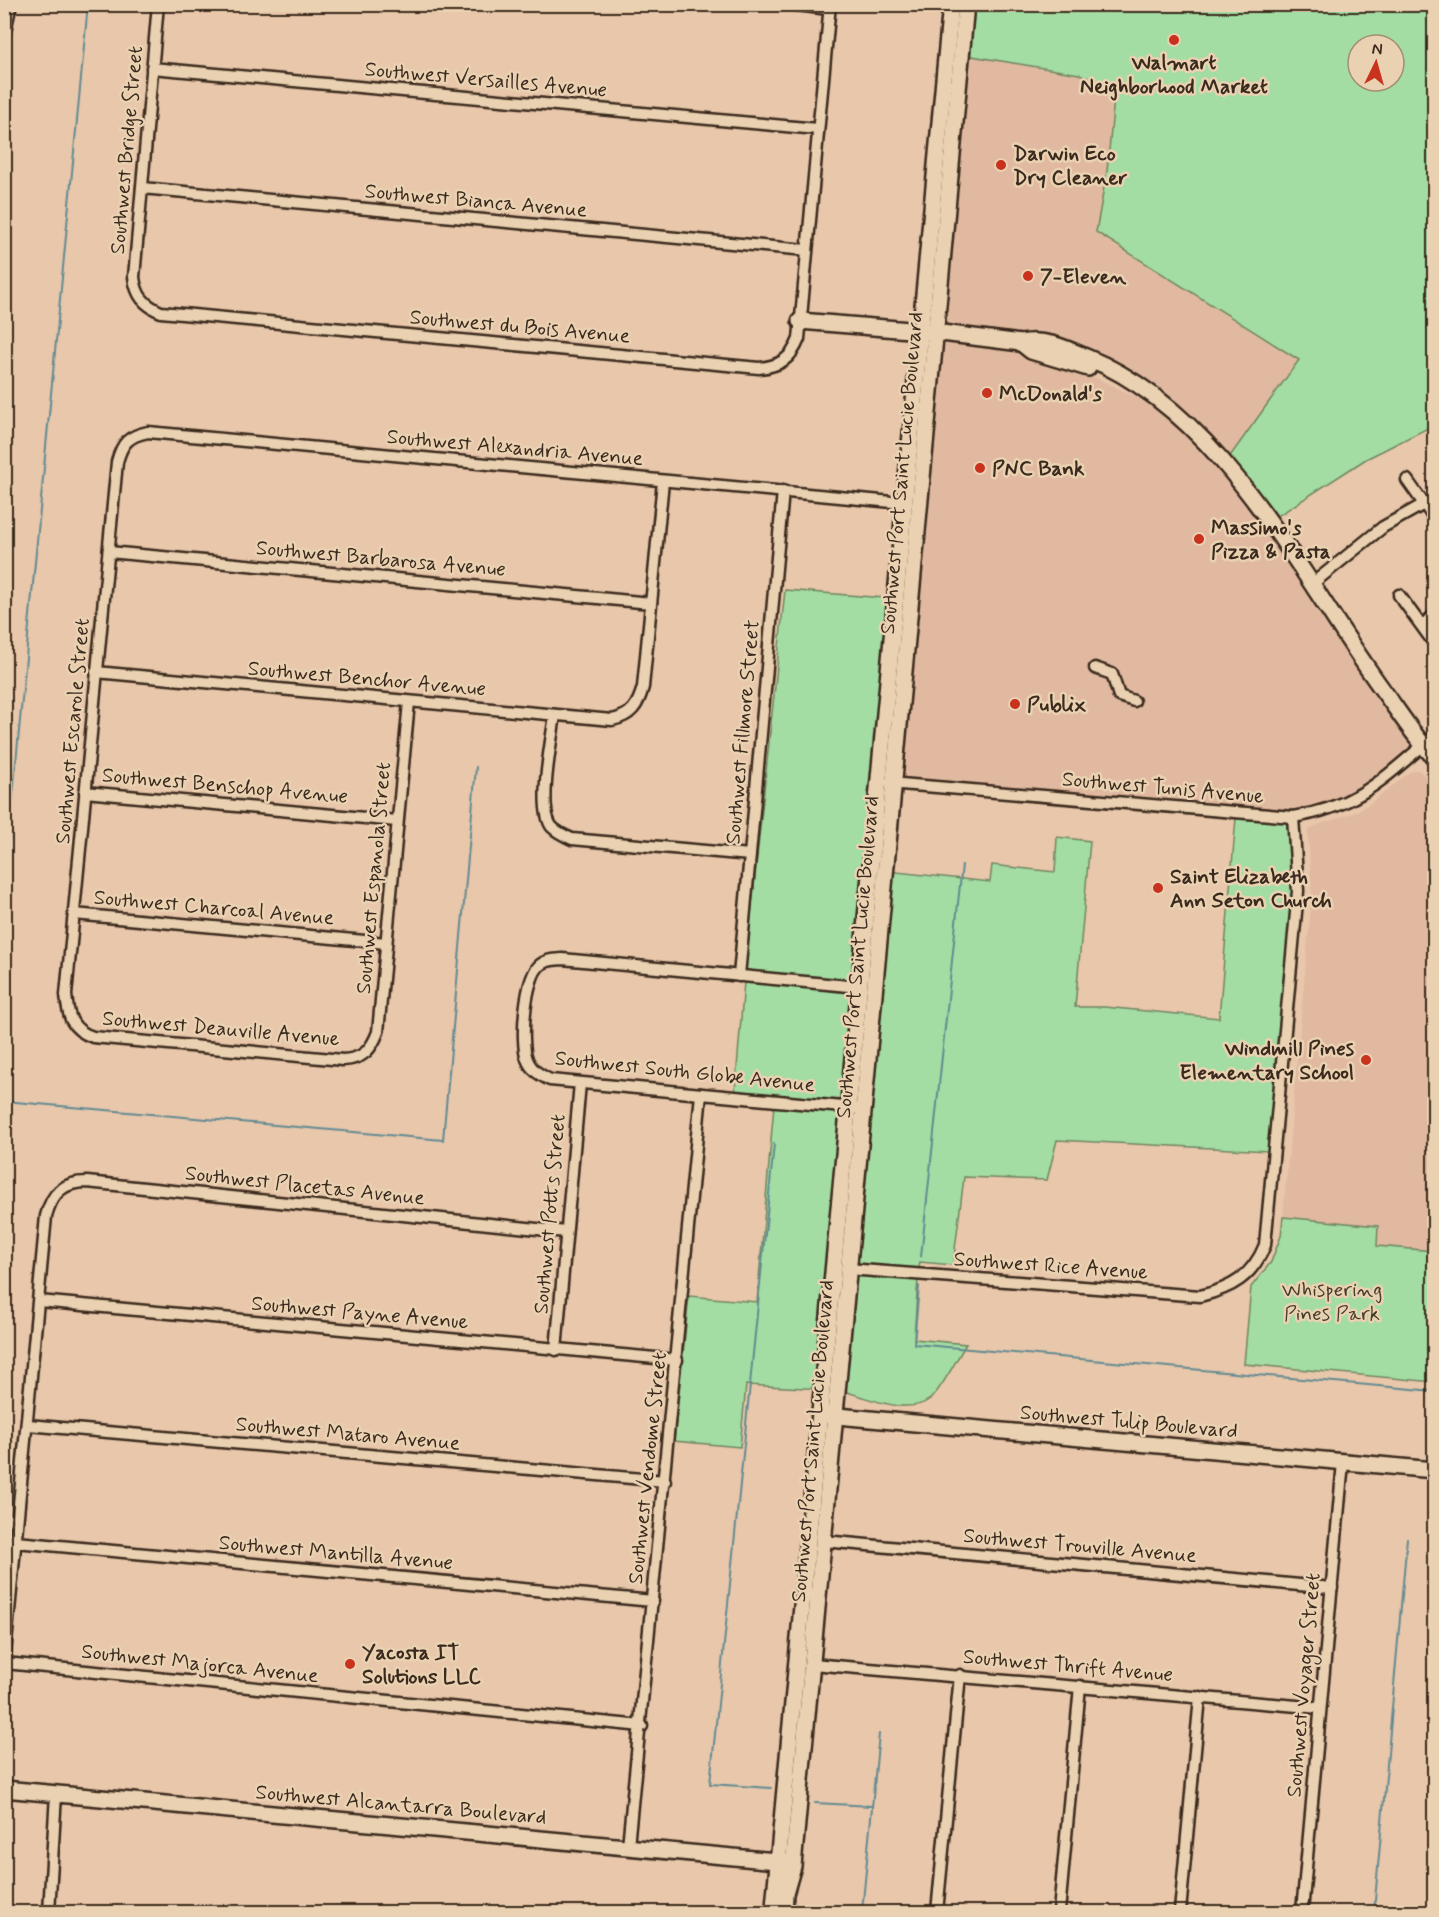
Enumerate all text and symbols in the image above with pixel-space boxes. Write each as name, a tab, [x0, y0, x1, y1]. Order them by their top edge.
marker: Walmart Neighborhood Market	[1167, 33, 1181, 47]
north arrow	[1346, 33, 1406, 93]
text: N	[1371, 39, 1383, 60]
street label: Southwest Bridge Street	[104, 45, 150, 255]
place label: Walmart Neighborhood Market	[1080, 49, 1268, 101]
street label: Southwest Versailles Avenue	[364, 55, 608, 105]
place label: Darwin Eco Dry Cleaner	[1013, 140, 1127, 192]
marker: Darwin Eco Dry Cleaner	[994, 158, 1008, 172]
street label: Southwest Bianca Avenue	[364, 177, 588, 225]
place label: 7-Eleven	[1040, 263, 1127, 291]
marker: 7-Eleven	[1021, 269, 1035, 283]
street label: Southwest du Bois Avenue	[408, 303, 631, 351]
street label: Southwest Port Saint Lucie Boulevard	[874, 311, 930, 636]
place label: McDonald's	[999, 380, 1103, 408]
marker: McDonald's	[980, 386, 994, 400]
street label: Southwest Alexandria Avenue	[386, 423, 644, 473]
place label: PNC Bank	[992, 455, 1085, 483]
marker: PNC Bank	[973, 461, 987, 475]
place label: Massimo's Pizza & Pasta	[1211, 514, 1331, 566]
marker: Massimo's Pizza & Pasta	[1192, 532, 1206, 546]
street label: Southwest Barbarosa Avenue	[255, 534, 507, 584]
street label: Southwest Escarole Street	[49, 617, 97, 845]
street label: Southwest Fillmore Street	[719, 619, 767, 845]
street label: Southwest Benchor Avenue	[247, 655, 487, 703]
place label: Publix	[1027, 691, 1087, 719]
marker: Publix	[1008, 697, 1022, 711]
street label: Southwest Benschop Avenue	[101, 761, 349, 811]
street label: Southwest Espanola Street	[350, 761, 398, 995]
street label: Southwest Tunis Avenue	[1061, 765, 1265, 811]
street label: Southwest Port Saint Lucie Boulevard	[830, 795, 886, 1120]
place label: Saint Elizabeth Ann Seton Church	[1170, 863, 1332, 915]
marker: Saint Elizabeth Ann Seton Church	[1151, 881, 1165, 895]
street label: Southwest Charcoal Avenue	[93, 884, 335, 932]
street label: Southwest Deauville Avenue	[101, 1005, 341, 1053]
place label: Windmill Pines Elementary School	[1179, 1035, 1355, 1087]
street label: Southwest South Globe Avenue	[553, 1044, 816, 1100]
marker: Windmill Pines Elementary School	[1359, 1053, 1373, 1067]
street label: Southwest Potts Street	[527, 1113, 573, 1315]
street label: Southwest Placetas Avenue	[184, 1159, 426, 1213]
street label: Southwest Rice Avenue	[953, 1245, 1149, 1287]
park label: Whispering Pines Park	[1282, 1276, 1382, 1328]
street label: Southwest Port Saint Lucie Boulevard	[785, 1279, 841, 1604]
street label: Southwest Payne Avenue	[250, 1290, 470, 1336]
street label: Southwest Vendome Street	[622, 1350, 674, 1586]
street label: Southwest Tulip Boulevard	[1019, 1399, 1239, 1445]
street label: Southwest Mataro Avenue	[235, 1410, 461, 1458]
street label: Southwest Trouville Avenue	[962, 1522, 1198, 1570]
street label: Southwest Mantilla Avenue	[218, 1529, 454, 1577]
street label: Southwest Voyager Street	[1280, 1572, 1329, 1799]
street label: Southwest Majorca Avenue	[80, 1638, 320, 1690]
place label: Yacosta IT Solutions LLC	[362, 1639, 482, 1691]
street label: Southwest Thrift Avenue	[962, 1643, 1174, 1689]
marker: Yacosta IT Solutions LLC	[343, 1657, 357, 1671]
street label: Southwest Alcantarra Boulevard	[254, 1778, 547, 1832]

